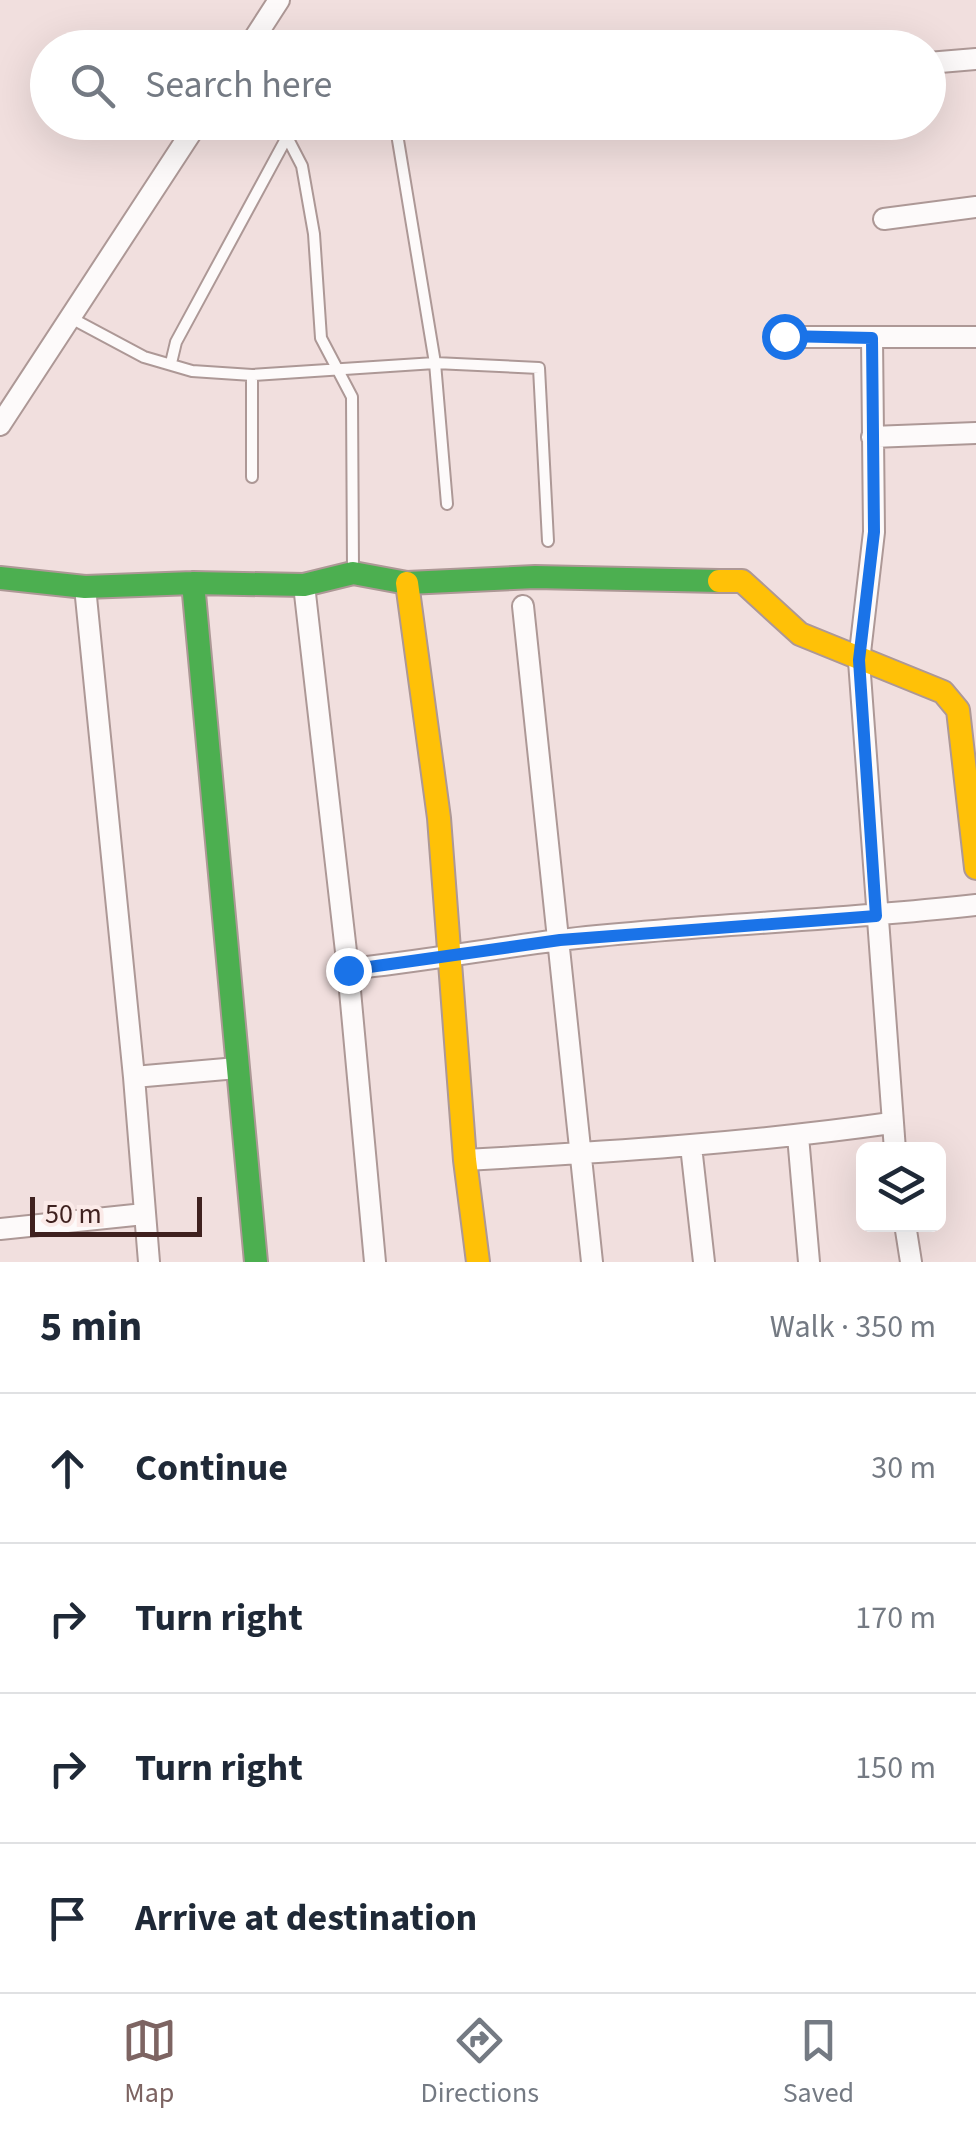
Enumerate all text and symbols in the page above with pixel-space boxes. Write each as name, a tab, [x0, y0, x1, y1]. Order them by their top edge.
search box	[30, 30, 946, 140]
icon: search	[65, 58, 120, 113]
text: Search here	[145, 58, 332, 112]
route start	[762, 314, 808, 360]
route end	[326, 948, 372, 994]
map controls	[856, 1142, 946, 1232]
button: layers	[856, 1142, 946, 1232]
scale bar	[30, 1192, 202, 1236]
text: 50 m	[45, 1194, 102, 1234]
text: 5 min	[40, 1297, 142, 1357]
text: Walk · 350 m	[770, 1304, 936, 1350]
icon: ahead	[40, 1441, 95, 1496]
text: Continue	[135, 1441, 288, 1495]
text: 30 m	[871, 1445, 936, 1491]
icon: right	[40, 1591, 95, 1646]
text: Turn right	[135, 1591, 303, 1645]
text: 170 m	[855, 1595, 936, 1641]
icon: right	[40, 1741, 95, 1796]
text: Turn right	[135, 1741, 303, 1795]
text: 150 m	[855, 1745, 936, 1791]
icon: arrive	[40, 1891, 95, 1946]
text: Arrive at destination	[135, 1891, 477, 1945]
tab: Map	[122, 2013, 177, 2113]
tab: Directions	[421, 2013, 539, 2113]
tab: Saved	[783, 2013, 854, 2113]

